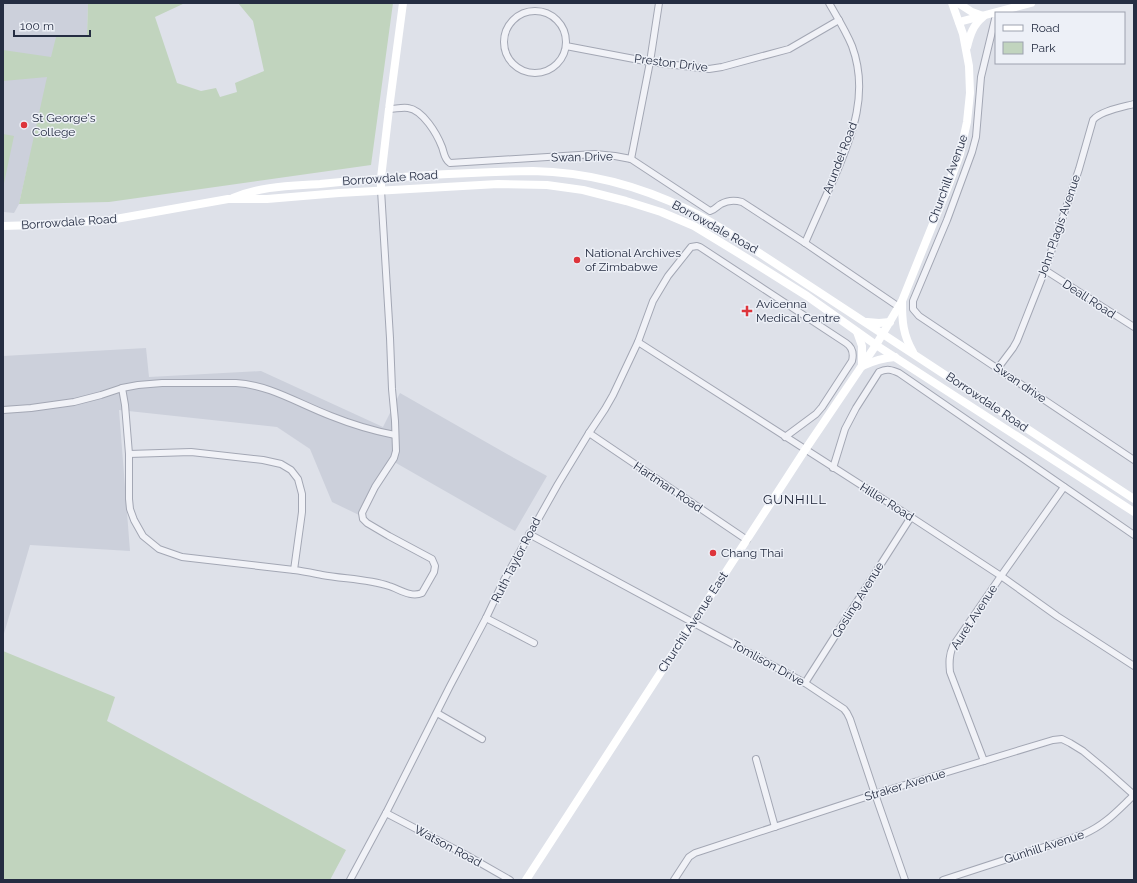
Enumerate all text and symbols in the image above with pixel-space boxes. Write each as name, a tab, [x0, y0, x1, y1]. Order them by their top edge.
scale bar	[14, 12, 90, 38]
legend	[995, 12, 1125, 64]
text: 100 m	[20, 19, 54, 33]
text: Road	[1031, 21, 1060, 35]
text: Park	[1031, 41, 1056, 55]
street label: Preston Drive	[633, 52, 709, 74]
place label: St George's College	[32, 111, 96, 139]
marker: St George's College	[19, 120, 29, 130]
street label: Arundel Road	[820, 120, 860, 196]
street label: Churchill Avenue	[925, 133, 971, 225]
street label: Swan Drive	[551, 149, 613, 165]
street label: Borrowdale Road	[342, 168, 438, 188]
street label: John Plagis Avenue	[1035, 173, 1083, 279]
street label: Borrowdale Road	[670, 198, 760, 256]
street label: Borrowdale Road	[21, 212, 117, 232]
place label: National Archives of Zimbabwe	[585, 246, 681, 274]
marker: National Archives of Zimbabwe	[572, 255, 582, 265]
street label: Deall Road	[1060, 277, 1118, 321]
place label: Avicenna Medical Centre	[756, 297, 840, 325]
marker: Avicenna Medical Centre	[741, 305, 753, 317]
street label: Swan drive	[991, 360, 1049, 406]
street label: Borrowdale Road	[943, 369, 1031, 435]
street label: Hartman Road	[631, 459, 705, 515]
street label: Hiller Road	[857, 480, 917, 524]
district label: GUNHILL	[763, 492, 827, 507]
street label: Ruth Taylor Road	[488, 515, 544, 605]
place label: Chang Thai	[721, 546, 783, 560]
marker: Chang Thai	[708, 548, 718, 558]
street label: Gosling Avenue	[829, 560, 887, 640]
street label: Churchil Avenue East	[655, 569, 731, 675]
street label: Auret Avenue	[948, 582, 1000, 652]
street label: Tomlison Drive	[729, 637, 807, 689]
street label: Straker Avenue	[863, 766, 947, 804]
street label: Watson Road	[412, 822, 484, 870]
street label: Gunhill Avenue	[1002, 827, 1086, 867]

